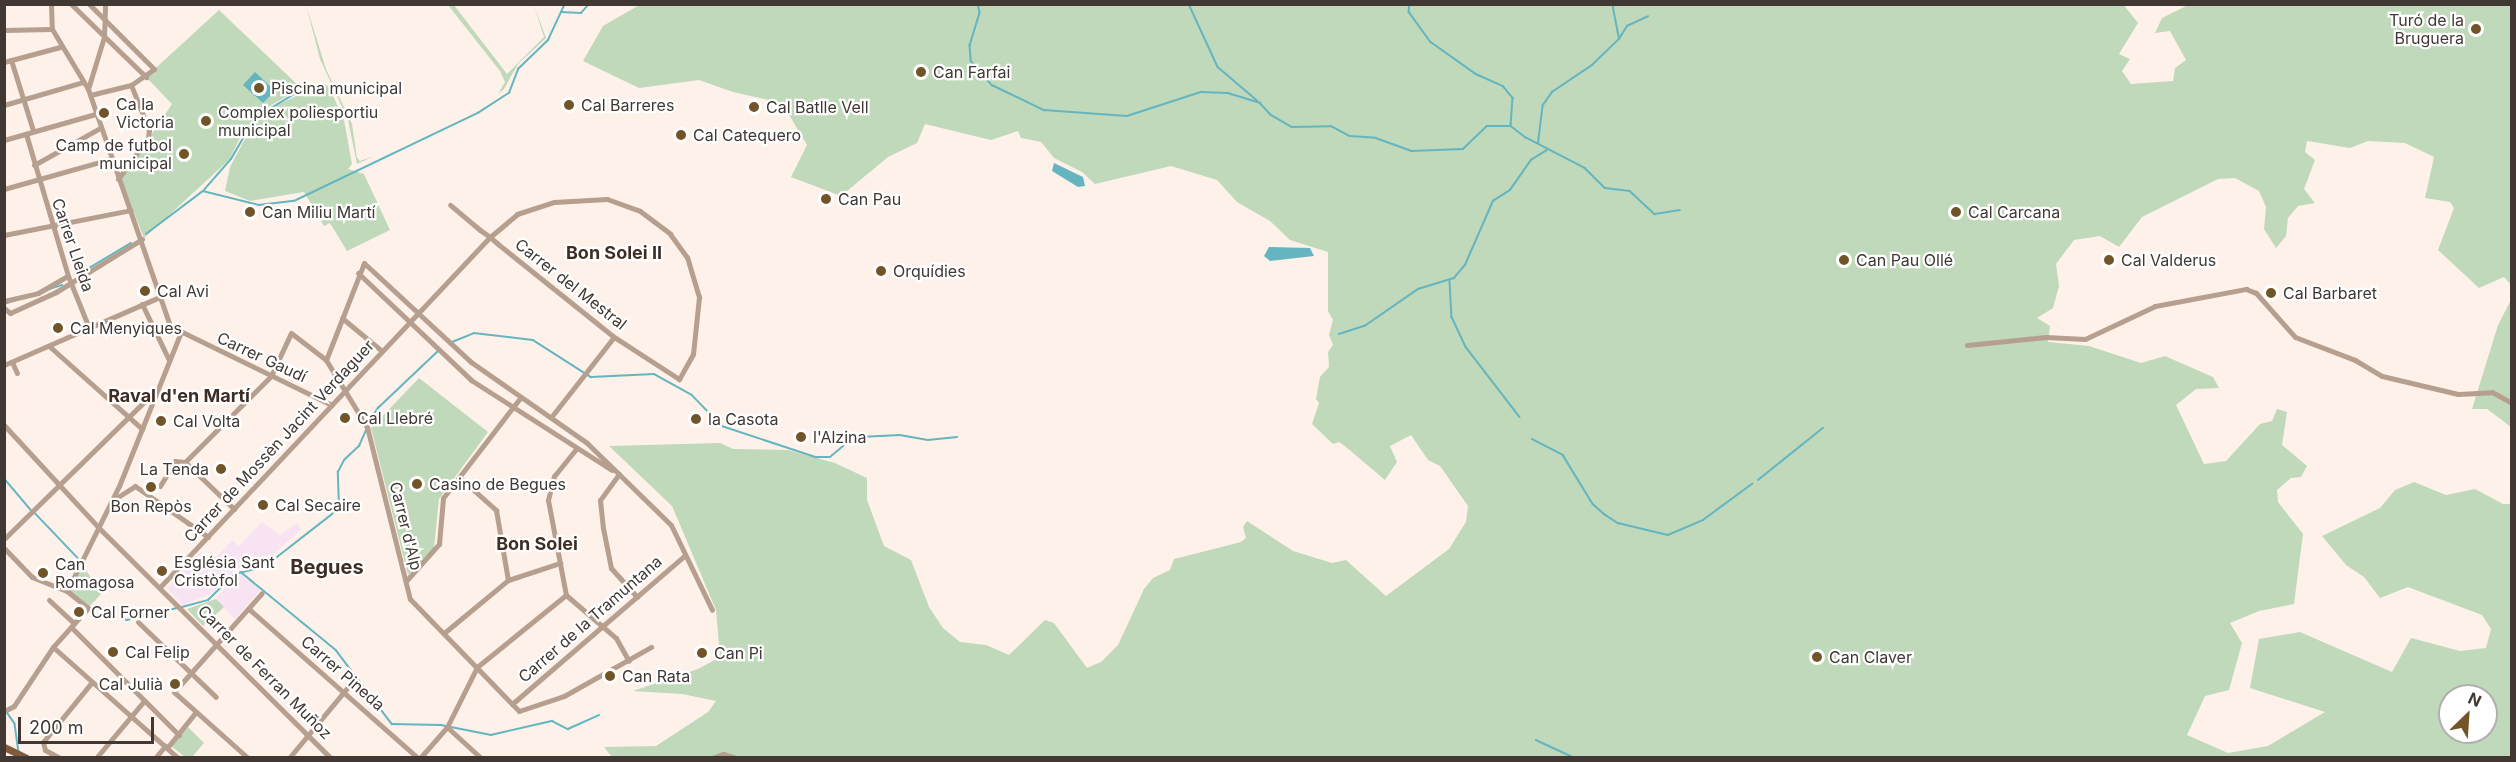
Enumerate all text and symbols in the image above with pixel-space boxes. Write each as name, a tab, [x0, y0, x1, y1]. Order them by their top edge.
place label: Turó de la Bruguera	[2389, 10, 2464, 48]
marker: Turó de la Bruguera	[2469, 22, 2483, 36]
place label: Can Farfai	[933, 62, 1010, 82]
marker: Can Farfai	[914, 65, 928, 79]
place label: Piscina municipal	[271, 78, 402, 98]
marker: Piscina municipal	[252, 81, 266, 95]
place label: Ca la Victoria	[116, 94, 174, 132]
place label: Cal Barreres	[581, 95, 674, 115]
place label: Cal Batlle Vell	[766, 97, 869, 117]
marker: Cal Barreres	[562, 98, 576, 112]
marker: Cal Batlle Vell	[747, 100, 761, 114]
place label: Complex poliesportiu municipal	[218, 102, 378, 140]
marker: Ca la Victoria	[97, 106, 111, 120]
marker: Complex poliesportiu municipal	[199, 114, 213, 128]
place label: Cal Catequero	[693, 125, 801, 145]
marker: Cal Catequero	[674, 128, 688, 142]
place label: Camp de futbol municipal	[56, 135, 172, 173]
marker: Camp de futbol municipal	[177, 147, 191, 161]
place label: Can Pau	[838, 189, 901, 209]
marker: Can Pau	[819, 192, 833, 206]
street label: Carrer Lleida	[48, 196, 98, 294]
place label: Can Miliu Martí	[262, 202, 375, 222]
place label: Cal Carcana	[1968, 202, 2060, 222]
marker: Can Miliu Martí	[243, 205, 257, 219]
marker: Cal Carcana	[1949, 205, 1963, 219]
street label: Carrer del Mestral	[511, 234, 631, 334]
district label: Bon Solei II	[566, 242, 662, 264]
place label: Can Pau Ollé	[1856, 250, 1953, 270]
place label: Cal Valderus	[2121, 250, 2216, 270]
marker: Can Pau Ollé	[1837, 253, 1851, 267]
marker: Cal Valderus	[2102, 253, 2116, 267]
place label: Orquídies	[893, 261, 966, 281]
marker: Orquídies	[874, 264, 888, 278]
place label: Cal Avi	[157, 281, 209, 301]
place label: Cal Barbaret	[2283, 283, 2377, 303]
marker: Cal Avi	[138, 284, 152, 298]
marker: Cal Barbaret	[2264, 286, 2278, 300]
place label: Cal Menyiques	[70, 318, 182, 338]
marker: Cal Menyiques	[51, 321, 65, 335]
street label: Carrer Gaudí	[214, 328, 310, 386]
street label: Carrer de Mossèn Jacint Verdaguer	[180, 336, 378, 546]
district label: Raval d'en Martí	[108, 385, 250, 407]
place label: Cal Llebré	[357, 408, 433, 428]
place label: la Casota	[708, 409, 778, 429]
place label: Cal Volta	[173, 411, 240, 431]
marker: Cal Llebré	[338, 411, 352, 425]
marker: la Casota	[689, 412, 703, 426]
marker: Cal Volta	[154, 414, 168, 428]
place label: l'Alzina	[813, 427, 866, 447]
marker: l'Alzina	[794, 430, 808, 444]
place label: La Tenda	[140, 459, 209, 479]
marker: La Tenda	[214, 462, 228, 476]
place label: Casino de Begues	[429, 474, 566, 494]
marker: Casino de Begues	[410, 477, 424, 491]
marker: Bon Repòs	[144, 480, 158, 494]
street label: Carrer d'Alp	[386, 480, 426, 572]
place label: Cal Secaire	[275, 495, 361, 515]
place label: Bon Repòs	[110, 496, 192, 516]
marker: Cal Secaire	[256, 498, 270, 512]
district label: Bon Solei	[496, 533, 578, 555]
place label: Església Sant Cristòfol	[174, 552, 275, 590]
street label: Carrer de la Tramuntana	[514, 552, 666, 686]
place label: Can Romagosa	[55, 554, 134, 592]
district label: Begues	[290, 555, 364, 579]
marker: Església Sant Cristòfol	[155, 564, 169, 578]
marker: Can Romagosa	[36, 566, 50, 580]
street label: Carrer de Ferran Muñoz	[194, 601, 336, 743]
place label: Cal Forner	[91, 602, 170, 622]
marker: Cal Forner	[72, 605, 86, 619]
street label: Carrer Pineda	[297, 632, 389, 714]
place label: Cal Felip	[125, 642, 190, 662]
place label: Can Pi	[714, 643, 763, 663]
marker: Cal Felip	[106, 645, 120, 659]
marker: Can Pi	[695, 646, 709, 660]
place label: Can Claver	[1829, 647, 1912, 667]
marker: Can Claver	[1810, 650, 1824, 664]
place label: Can Rata	[622, 666, 690, 686]
marker: Can Rata	[603, 669, 617, 683]
place label: Cal Julià	[99, 674, 163, 694]
marker: Cal Julià	[168, 677, 182, 691]
north arrow	[2438, 684, 2498, 744]
text: N	[2465, 688, 2485, 711]
scale bar	[21, 705, 158, 743]
text: 200 m	[29, 717, 84, 738]

